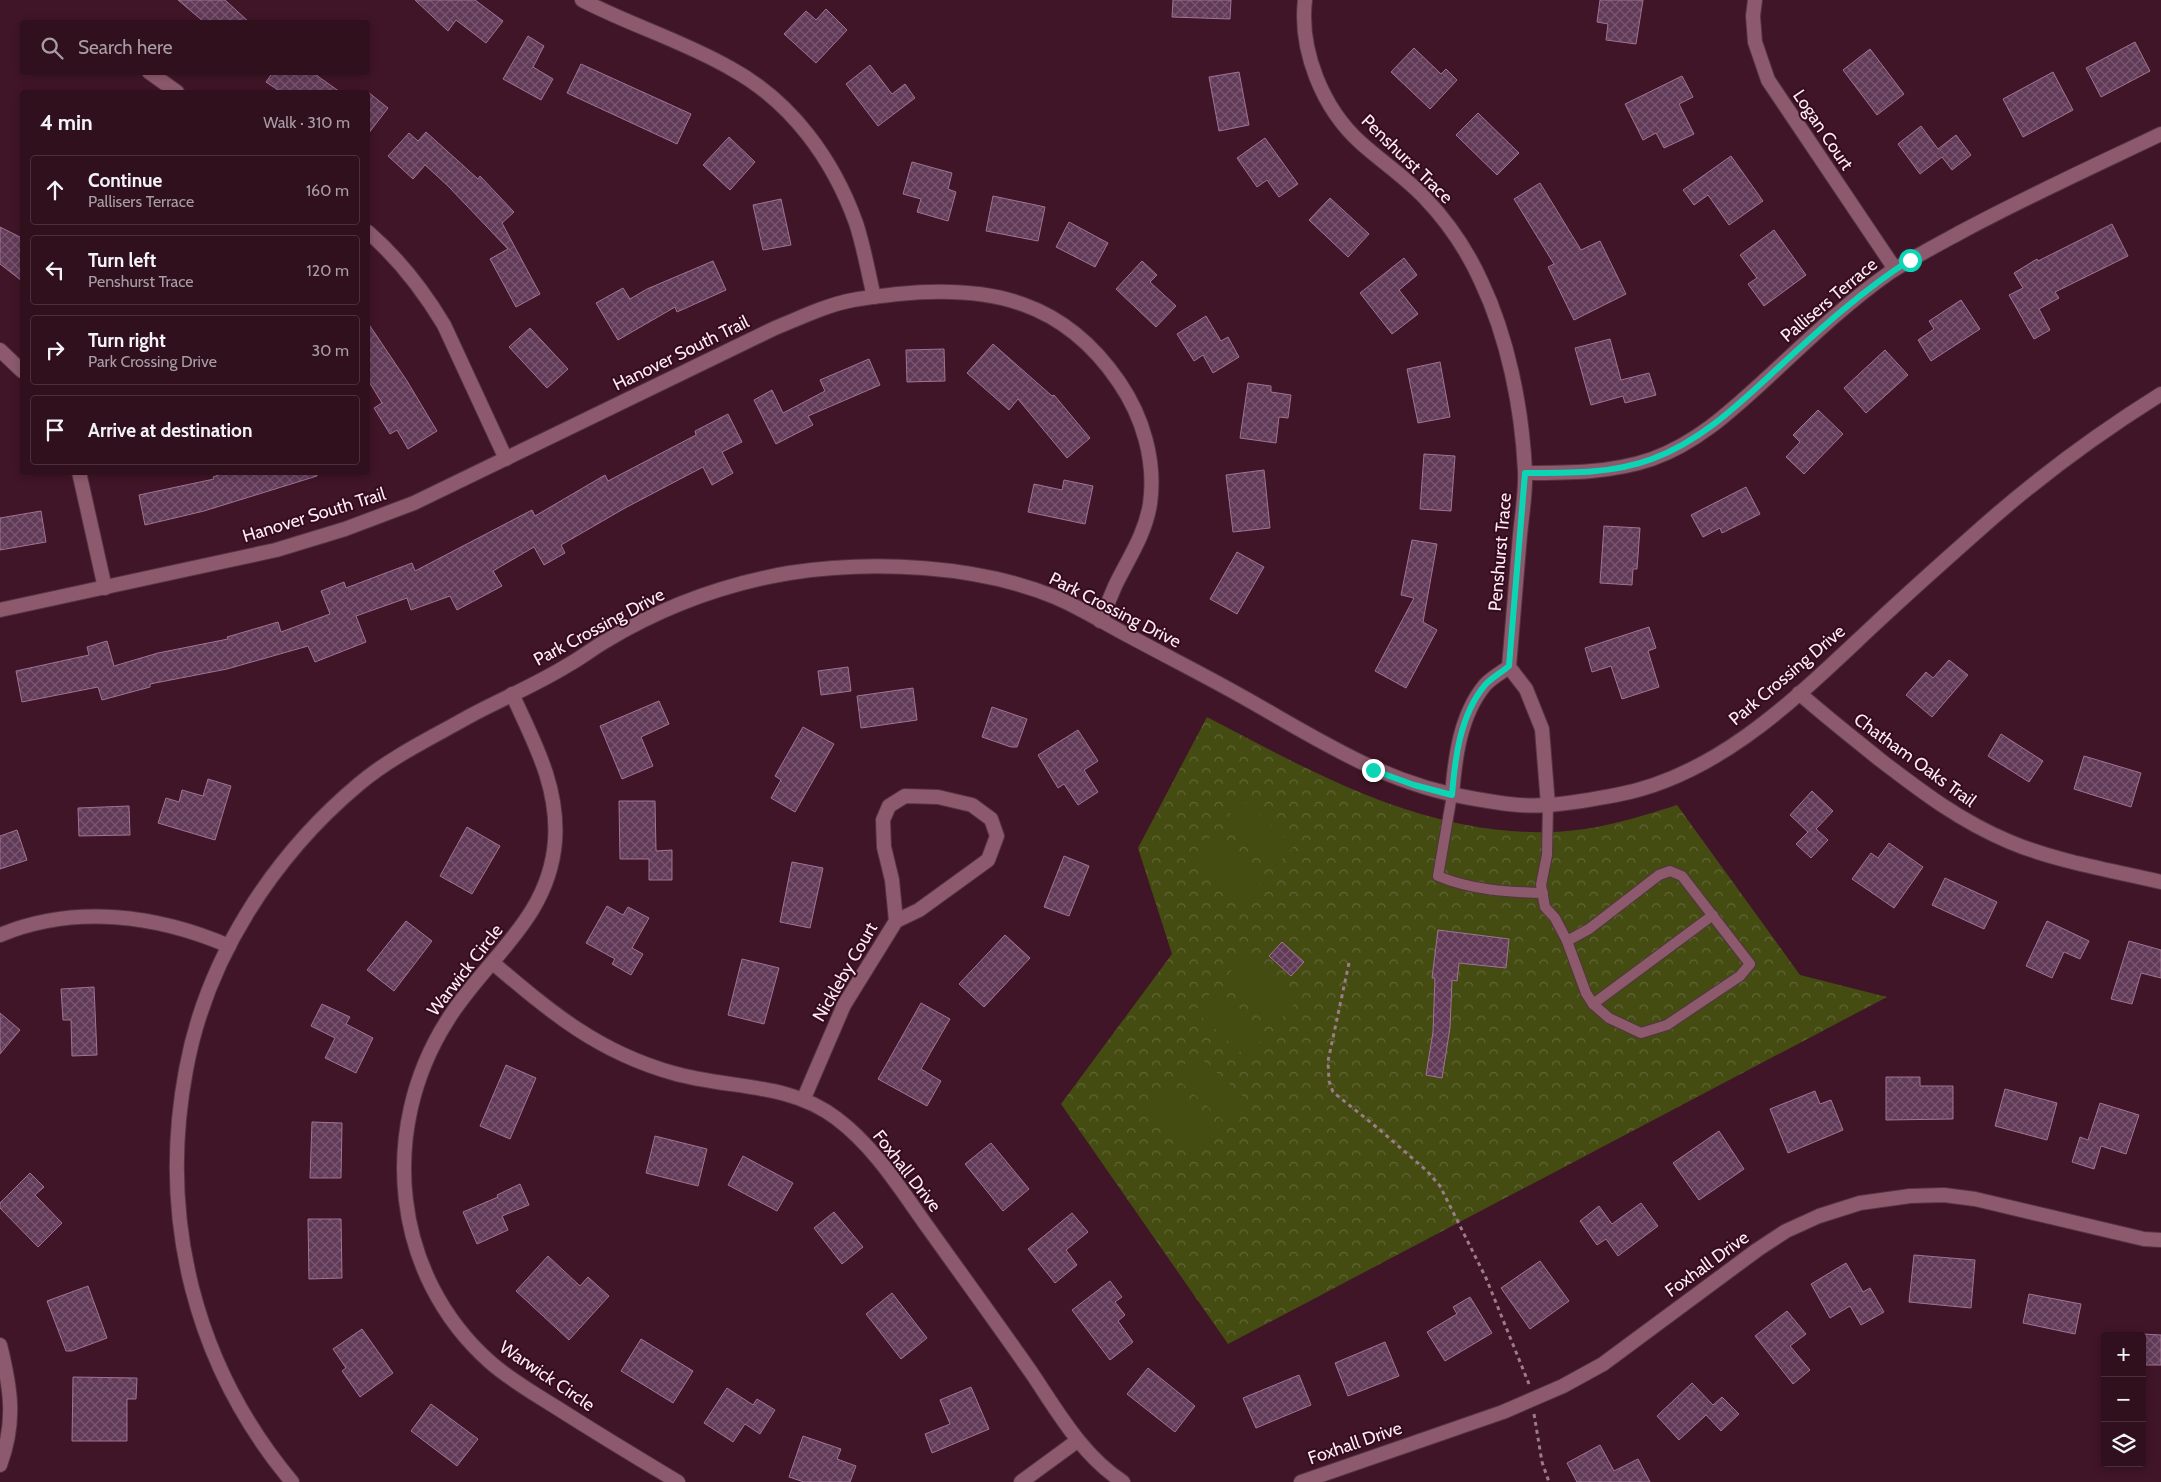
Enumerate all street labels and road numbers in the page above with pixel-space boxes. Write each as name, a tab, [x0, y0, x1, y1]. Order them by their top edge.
street label: Logan Court	[1788, 86, 1858, 174]
street label: Penshurst Trace	[1357, 110, 1457, 208]
street label: Pallisers Terrace	[1776, 253, 1882, 347]
street label: Hanover South Trail	[609, 310, 753, 395]
street label: Hanover South Trail	[240, 483, 389, 547]
street label: Penshurst Trace	[1484, 492, 1516, 612]
street label: Park Crossing Drive	[1045, 567, 1185, 653]
street label: Park Crossing Drive	[530, 583, 668, 671]
street label: Park Crossing Drive	[1724, 620, 1850, 730]
street label: Chatham Oaks Trail	[1850, 708, 1981, 812]
street label: Nickleby Court	[808, 919, 882, 1025]
street label: Warwick Circle	[422, 920, 508, 1020]
street label: Foxhall Drive	[868, 1126, 946, 1216]
street label: Foxhall Drive	[1661, 1226, 1753, 1302]
street label: Warwick Circle	[495, 1336, 599, 1416]
street label: Foxhall Drive	[1305, 1417, 1405, 1469]

